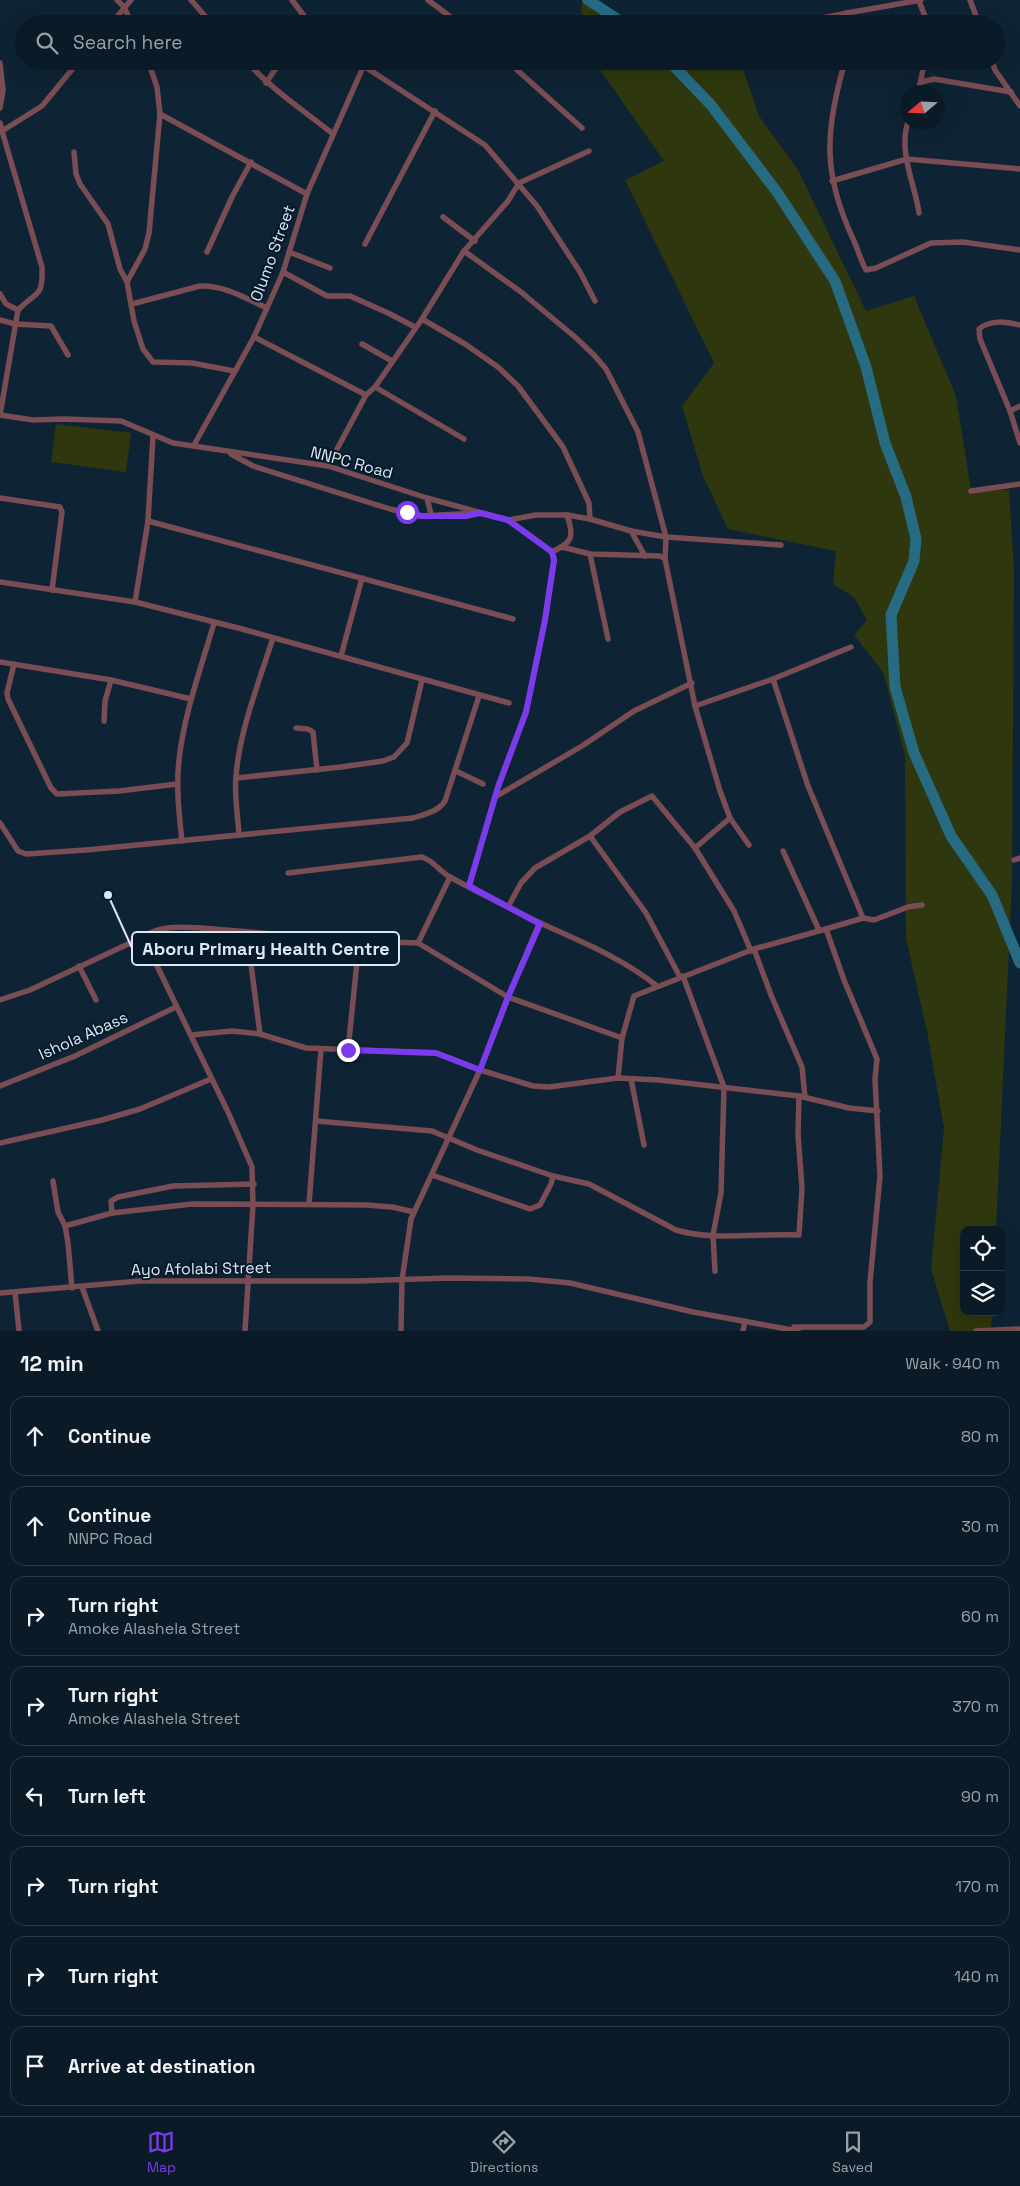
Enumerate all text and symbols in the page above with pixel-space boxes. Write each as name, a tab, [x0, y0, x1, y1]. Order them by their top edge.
search box	[15, 15, 1005, 70]
icon: search	[33, 29, 61, 57]
text: Search here	[73, 30, 183, 55]
north arrow	[900, 85, 945, 130]
street label: Olumo Street	[245, 202, 300, 304]
street label: NNPC Road	[308, 441, 395, 484]
route start	[396, 501, 419, 524]
callout: Aboru Primary Health Centre	[132, 932, 399, 965]
text: Aboru Primary Health Centre	[142, 937, 390, 960]
street label: Ishola Abass	[35, 1006, 131, 1064]
route end	[337, 1039, 360, 1062]
map controls	[960, 1226, 1005, 1316]
button: locate	[960, 1226, 1005, 1271]
street label: Ayo Afolabi Street	[131, 1257, 271, 1280]
button: layers	[960, 1271, 1005, 1316]
text: 12 min	[20, 1350, 84, 1377]
text: Walk · 940 m	[905, 1353, 1000, 1374]
icon: ahead	[21, 1422, 49, 1450]
text: Continue	[68, 1424, 151, 1449]
text: 80 m	[961, 1426, 999, 1447]
text: Continue	[68, 1503, 151, 1528]
icon: ahead	[21, 1512, 49, 1540]
text: 30 m	[961, 1516, 999, 1537]
text: NNPC Road	[68, 1528, 153, 1549]
text: Turn right	[68, 1593, 158, 1618]
icon: right	[21, 1602, 49, 1630]
text: 60 m	[961, 1606, 999, 1627]
text: Amoke Alashela Street	[68, 1618, 240, 1639]
text: Turn right	[68, 1683, 158, 1708]
icon: right	[21, 1692, 49, 1720]
text: 370 m	[952, 1696, 999, 1717]
text: Amoke Alashela Street	[68, 1708, 240, 1729]
icon: left	[21, 1782, 49, 1810]
text: Turn left	[68, 1784, 146, 1809]
text: 90 m	[961, 1786, 999, 1807]
icon: right	[21, 1872, 49, 1900]
text: Turn right	[68, 1874, 158, 1899]
text: 170 m	[955, 1876, 999, 1897]
icon: right	[21, 1962, 49, 1990]
text: Turn right	[68, 1964, 158, 1989]
text: 140 m	[954, 1966, 999, 1987]
icon: arrive	[21, 2052, 49, 2080]
text: Arrive at destination	[68, 2054, 256, 2079]
tab: Map	[147, 2128, 176, 2176]
tab: Directions	[470, 2128, 538, 2176]
tab: Saved	[832, 2128, 873, 2176]

